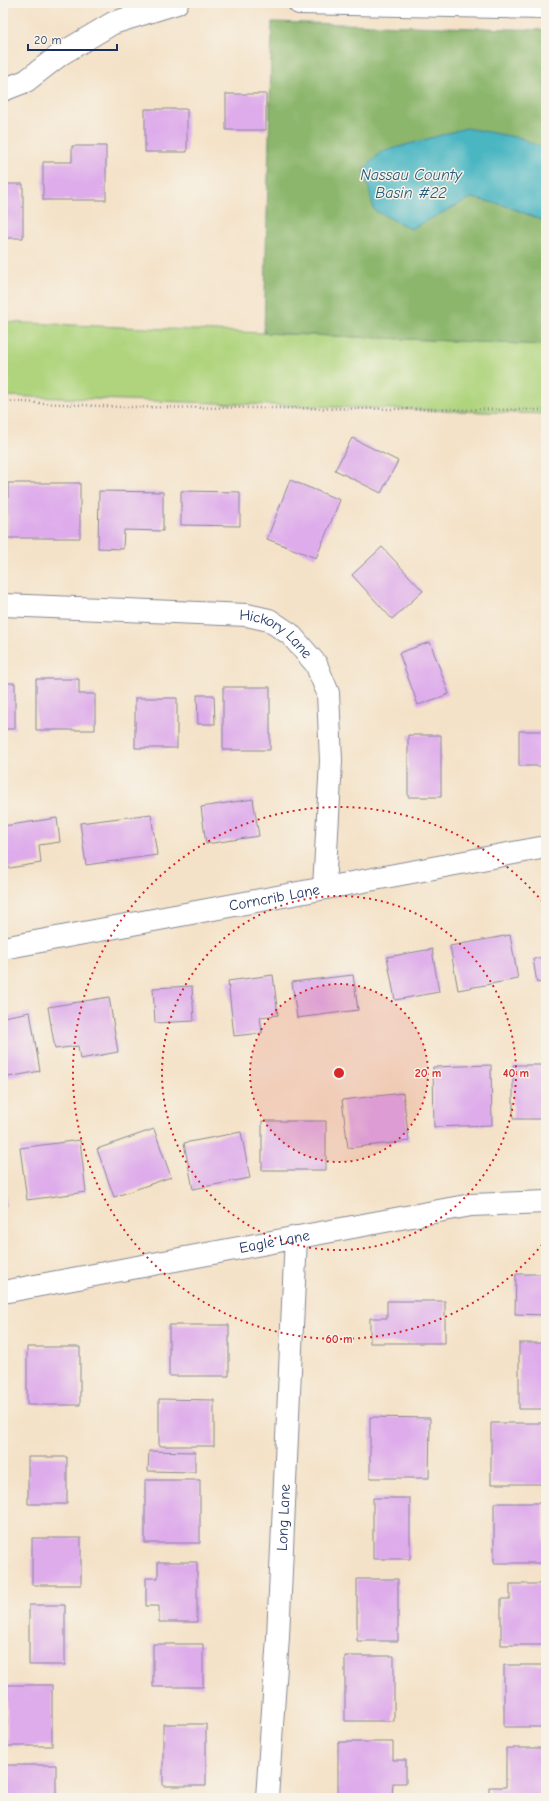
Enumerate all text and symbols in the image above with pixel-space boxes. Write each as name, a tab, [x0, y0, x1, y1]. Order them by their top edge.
scale bar	[28, 26, 117, 52]
text: 20 m	[34, 33, 62, 47]
water label: Nassau County Basin #22	[360, 166, 463, 202]
street label: Hickory Lane	[239, 606, 316, 663]
street label: Corncrib Lane	[228, 880, 322, 915]
centre of rings	[332, 1066, 346, 1080]
text: 20 m	[415, 1066, 441, 1080]
text: 40 m	[503, 1066, 529, 1080]
street label: Eagle Lane	[238, 1226, 312, 1257]
text: 60 m	[326, 1332, 352, 1346]
street label: Long Lane	[273, 1483, 294, 1551]

